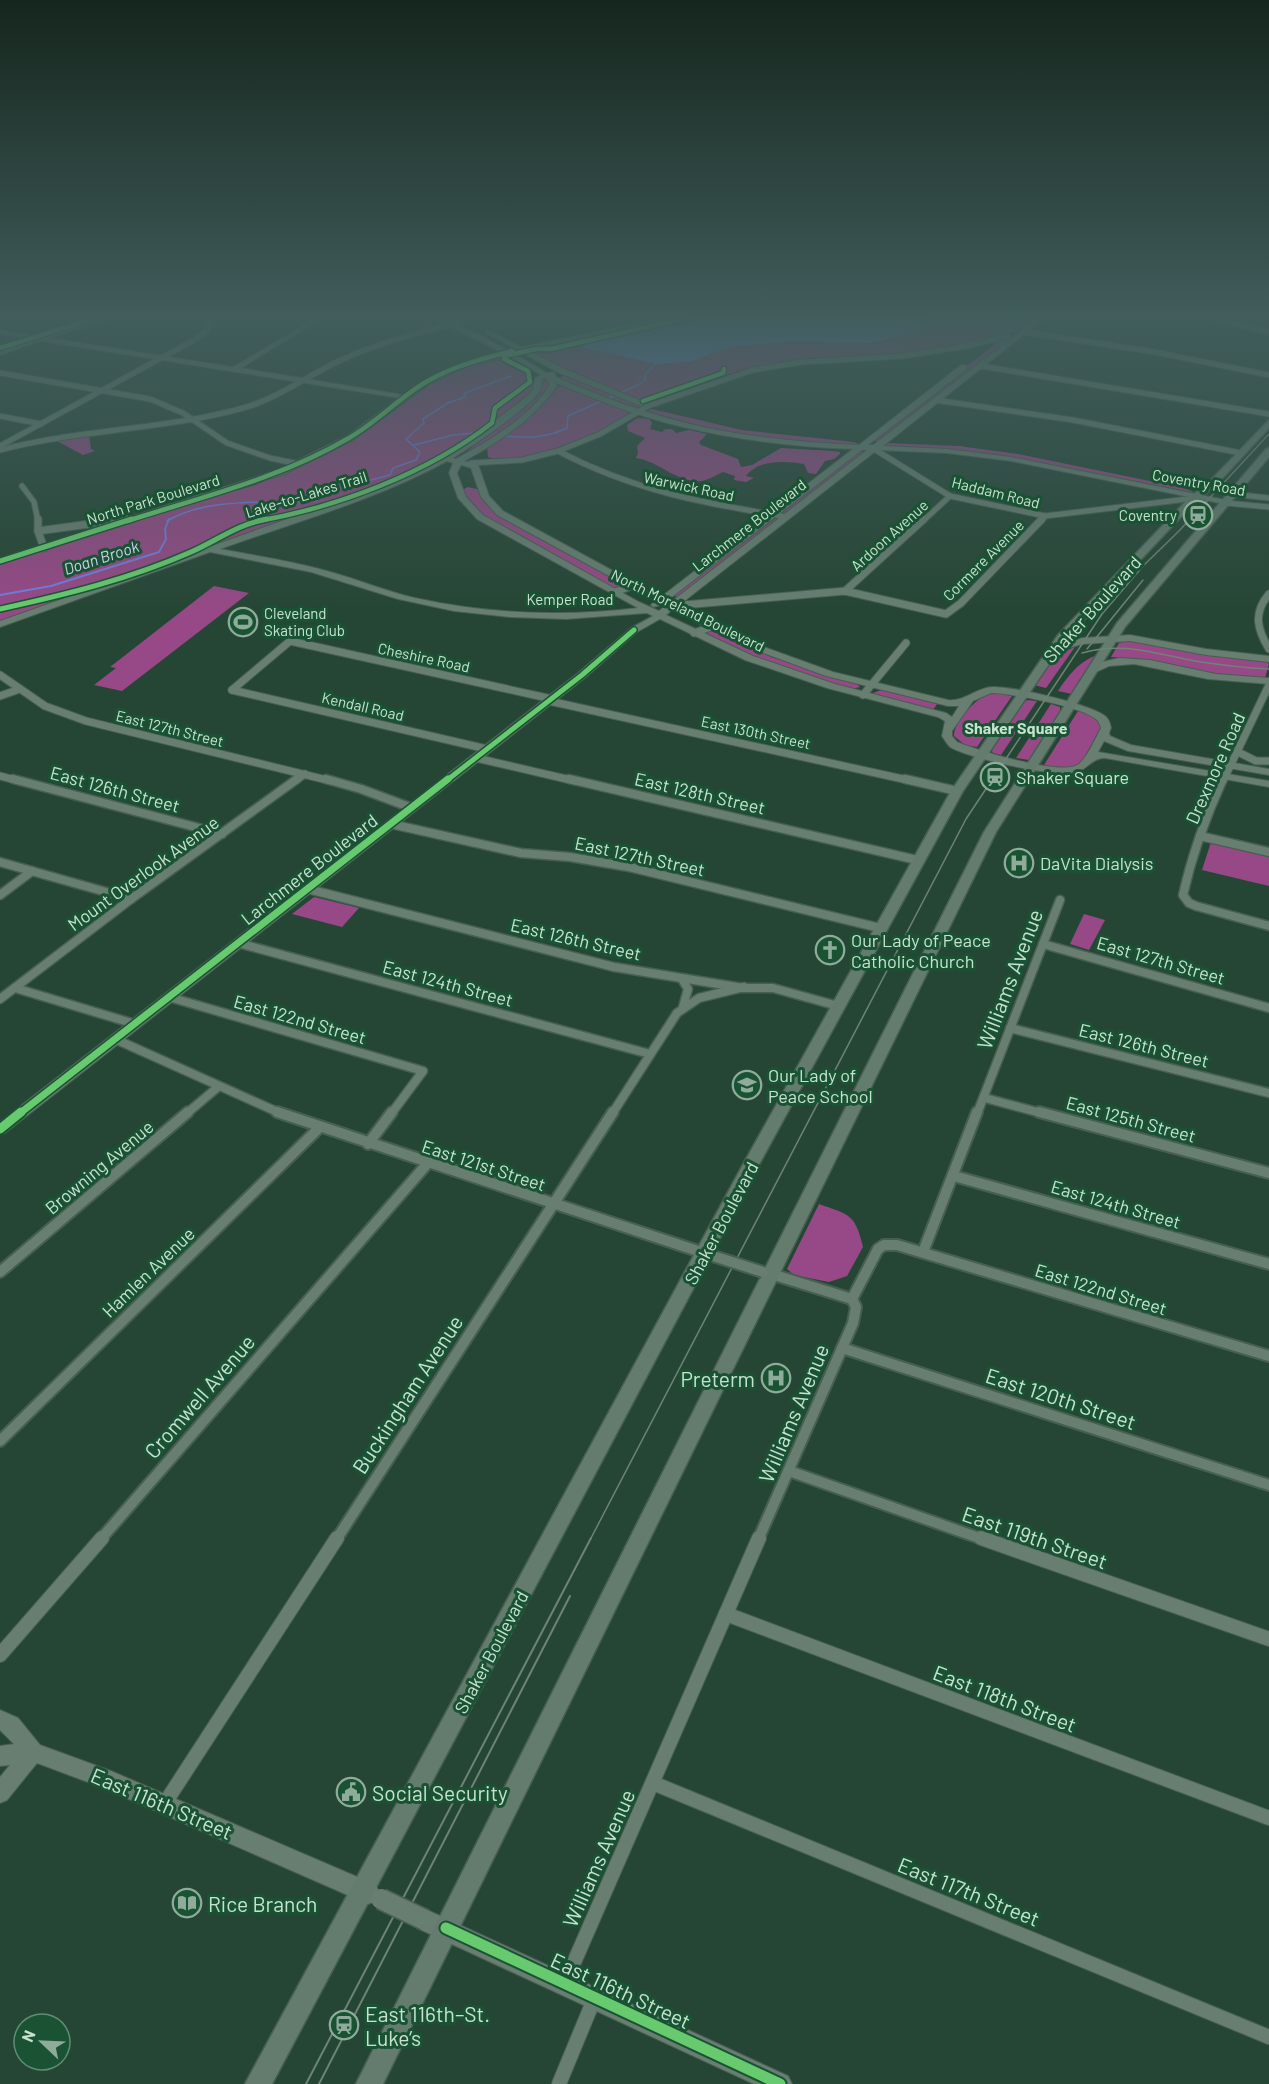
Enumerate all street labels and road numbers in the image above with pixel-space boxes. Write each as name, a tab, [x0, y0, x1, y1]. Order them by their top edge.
street label: Coventry Road	[1151, 465, 1247, 499]
street label: Lake-to-Lakes Trail	[243, 467, 369, 521]
street label: Warwick Road	[642, 468, 736, 504]
street label: North Park Boulevard	[84, 470, 222, 528]
street label: Haddam Road	[950, 472, 1042, 512]
street label: Larchmere Boulevard	[689, 475, 809, 575]
street label: Ardoon Avenue	[847, 496, 931, 574]
street label: Cormere Avenue	[939, 516, 1027, 604]
street label: Shaker Boulevard	[1038, 551, 1146, 667]
street label: North Moreland Boulevard	[608, 565, 768, 655]
street label: Kemper Road	[526, 590, 614, 608]
street label: Cheshire Road	[376, 638, 472, 676]
street label: Kendall Road	[320, 688, 406, 724]
street label: East 127th Street	[114, 706, 226, 750]
street label: Drexmore Road	[1181, 709, 1249, 827]
street label: East 130th Street	[700, 712, 812, 752]
street label: East 126th Street	[48, 761, 182, 817]
street label: East 128th Street	[633, 767, 767, 819]
street label: Larchmere Boulevard	[236, 809, 382, 929]
street label: Mount Overlook Avenue	[63, 811, 223, 935]
street label: East 127th Street	[573, 831, 707, 881]
street label: Williams Avenue	[971, 905, 1047, 1053]
street label: East 126th Street	[509, 913, 643, 965]
street label: East 127th Street	[1094, 931, 1228, 989]
street label: East 124th Street	[381, 955, 515, 1011]
street label: East 122nd Street	[231, 990, 369, 1048]
street label: East 126th Street	[1077, 1018, 1211, 1072]
street label: East 125th Street	[1064, 1091, 1198, 1147]
street label: Browning Avenue	[40, 1115, 158, 1219]
street label: East 121st Street	[419, 1135, 549, 1195]
street label: Shaker Boulevard	[679, 1158, 763, 1288]
street label: East 124th Street	[1049, 1175, 1183, 1233]
street label: Hamlen Avenue	[97, 1222, 199, 1322]
street label: East 122nd Street	[1032, 1259, 1170, 1319]
street label: Buckingham Avenue	[346, 1310, 468, 1478]
street label: Cromwell Avenue	[139, 1329, 259, 1463]
street label: Williams Avenue	[753, 1340, 833, 1486]
street label: East 120th Street	[983, 1362, 1139, 1434]
street label: East 119th Street	[959, 1501, 1111, 1573]
street label: Shaker Boulevard	[449, 1587, 533, 1717]
street label: East 118th Street	[930, 1659, 1080, 1737]
street label: East 116th Street	[87, 1762, 237, 1844]
street label: Williams Avenue	[556, 1785, 640, 1931]
street label: East 117th Street	[895, 1851, 1043, 1931]
street label: East 116th Street	[547, 1947, 695, 2033]

